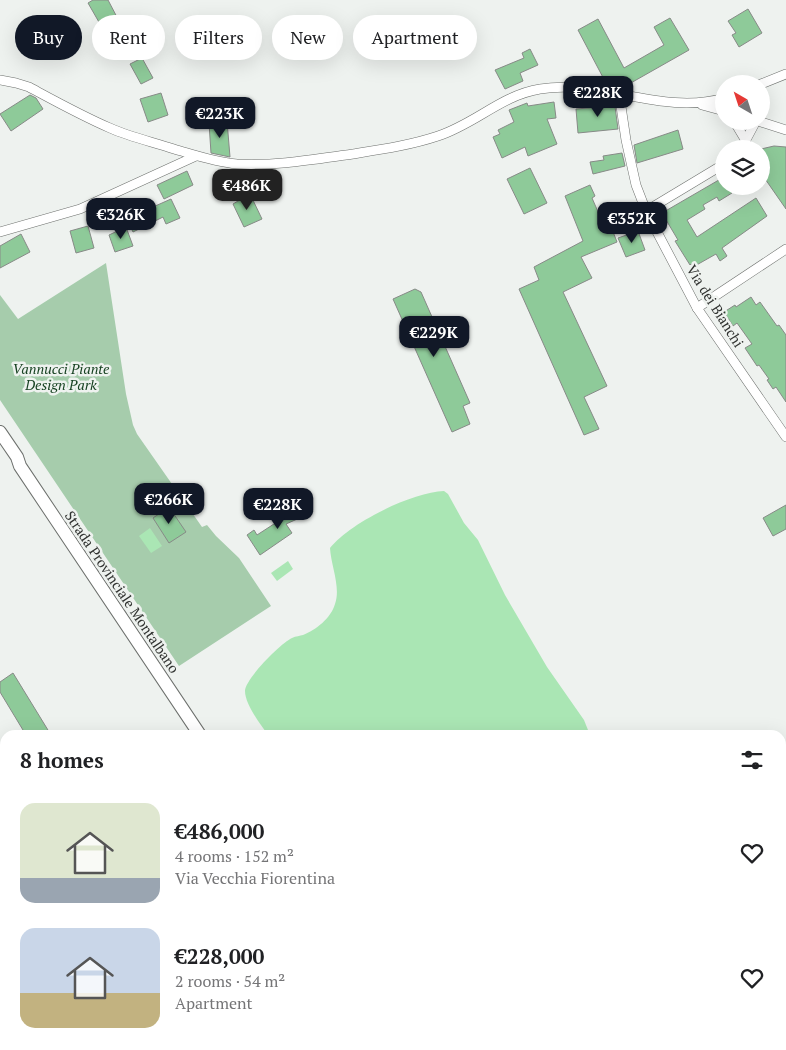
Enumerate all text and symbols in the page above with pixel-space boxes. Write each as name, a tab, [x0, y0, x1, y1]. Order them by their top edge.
chip: Buy	[15, 15, 82, 60]
chip: Rent	[92, 15, 165, 60]
chip: Filters	[175, 15, 262, 60]
chip: New	[272, 15, 343, 60]
chip: Apartment	[353, 15, 477, 60]
north arrow	[715, 75, 770, 130]
map controls	[715, 75, 770, 195]
pin: €228K	[563, 76, 633, 118]
text: €228K	[574, 81, 622, 103]
pin: €223K	[185, 96, 255, 139]
text: €223K	[196, 102, 244, 124]
button: layers	[715, 140, 770, 195]
pin: €486K	[212, 168, 282, 211]
text: €486K	[223, 174, 271, 196]
pin: €326K	[86, 198, 156, 240]
pin: €352K	[597, 202, 667, 244]
text: €326K	[97, 203, 145, 225]
text: €352K	[608, 207, 656, 229]
street label: Via dei Bianchi	[682, 261, 748, 351]
pin: €229K	[399, 316, 469, 358]
text: €229K	[410, 321, 458, 343]
park label: Vannucci Piante Design Park	[13, 359, 110, 394]
pin: €266K	[134, 482, 204, 525]
text: €266K	[145, 488, 193, 510]
pin: €228K	[243, 488, 313, 530]
text: €228K	[254, 493, 302, 515]
street label: Strada Provinciale Montalbano	[61, 507, 184, 677]
text: 8 homes	[20, 746, 104, 774]
icon: filters	[738, 746, 766, 774]
text: €486,000	[175, 817, 264, 845]
icon: home	[60, 823, 120, 883]
icon: heart	[738, 839, 766, 867]
text: 4 rooms · 152 m²	[175, 845, 294, 867]
text: Via Vecchia Fiorentina	[175, 867, 335, 889]
text: €228,000	[175, 942, 264, 970]
icon: home	[60, 948, 120, 1008]
icon: heart	[738, 964, 766, 992]
text: 2 rooms · 54 m²	[175, 970, 285, 992]
text: Apartment	[175, 992, 252, 1014]

